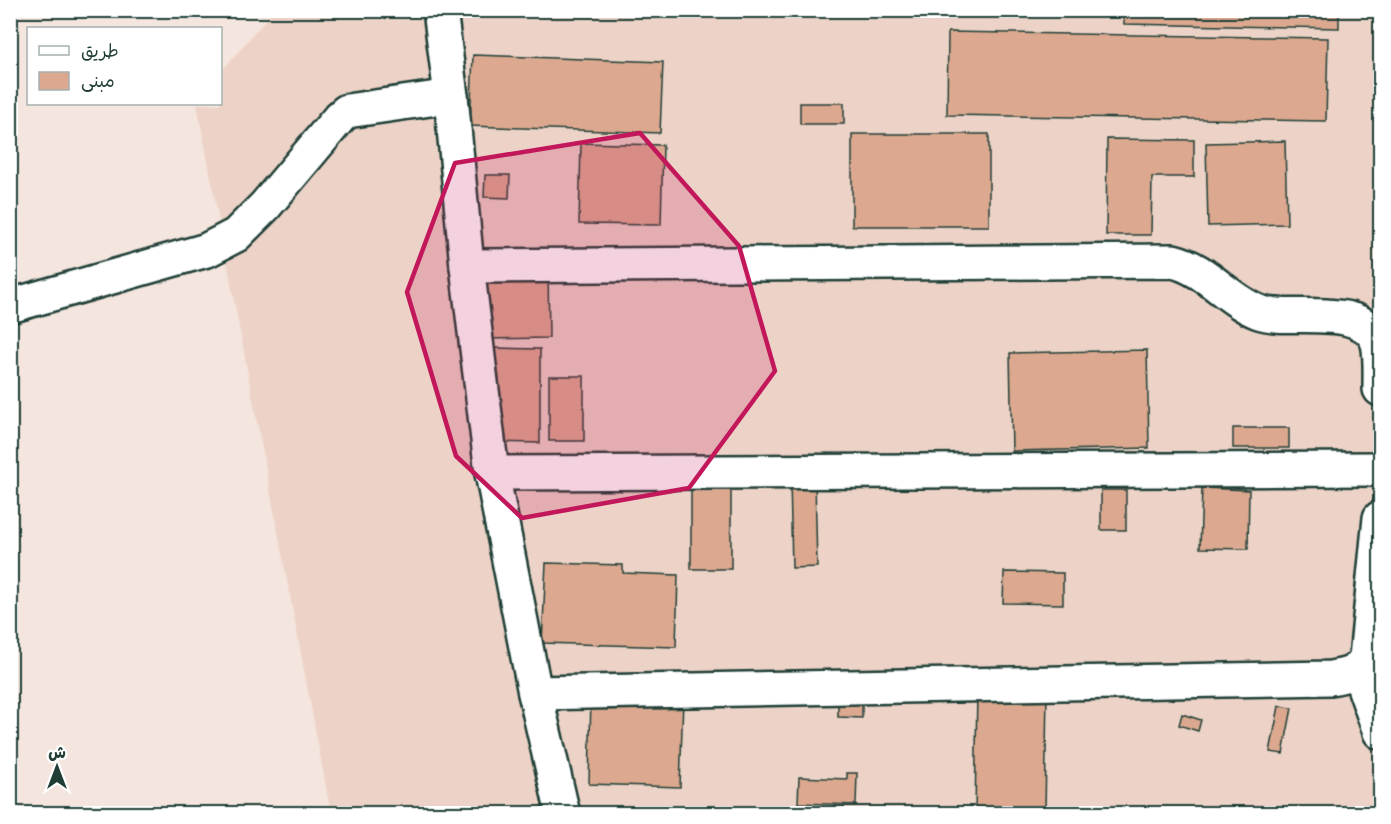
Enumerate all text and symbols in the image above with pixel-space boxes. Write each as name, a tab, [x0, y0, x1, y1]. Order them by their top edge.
legend	[27, 27, 222, 105]
text: طريق	[81, 43, 119, 64]
text: مبنى	[81, 73, 115, 94]
north arrow	[27, 737, 87, 797]
text: ش	[48, 746, 66, 765]

